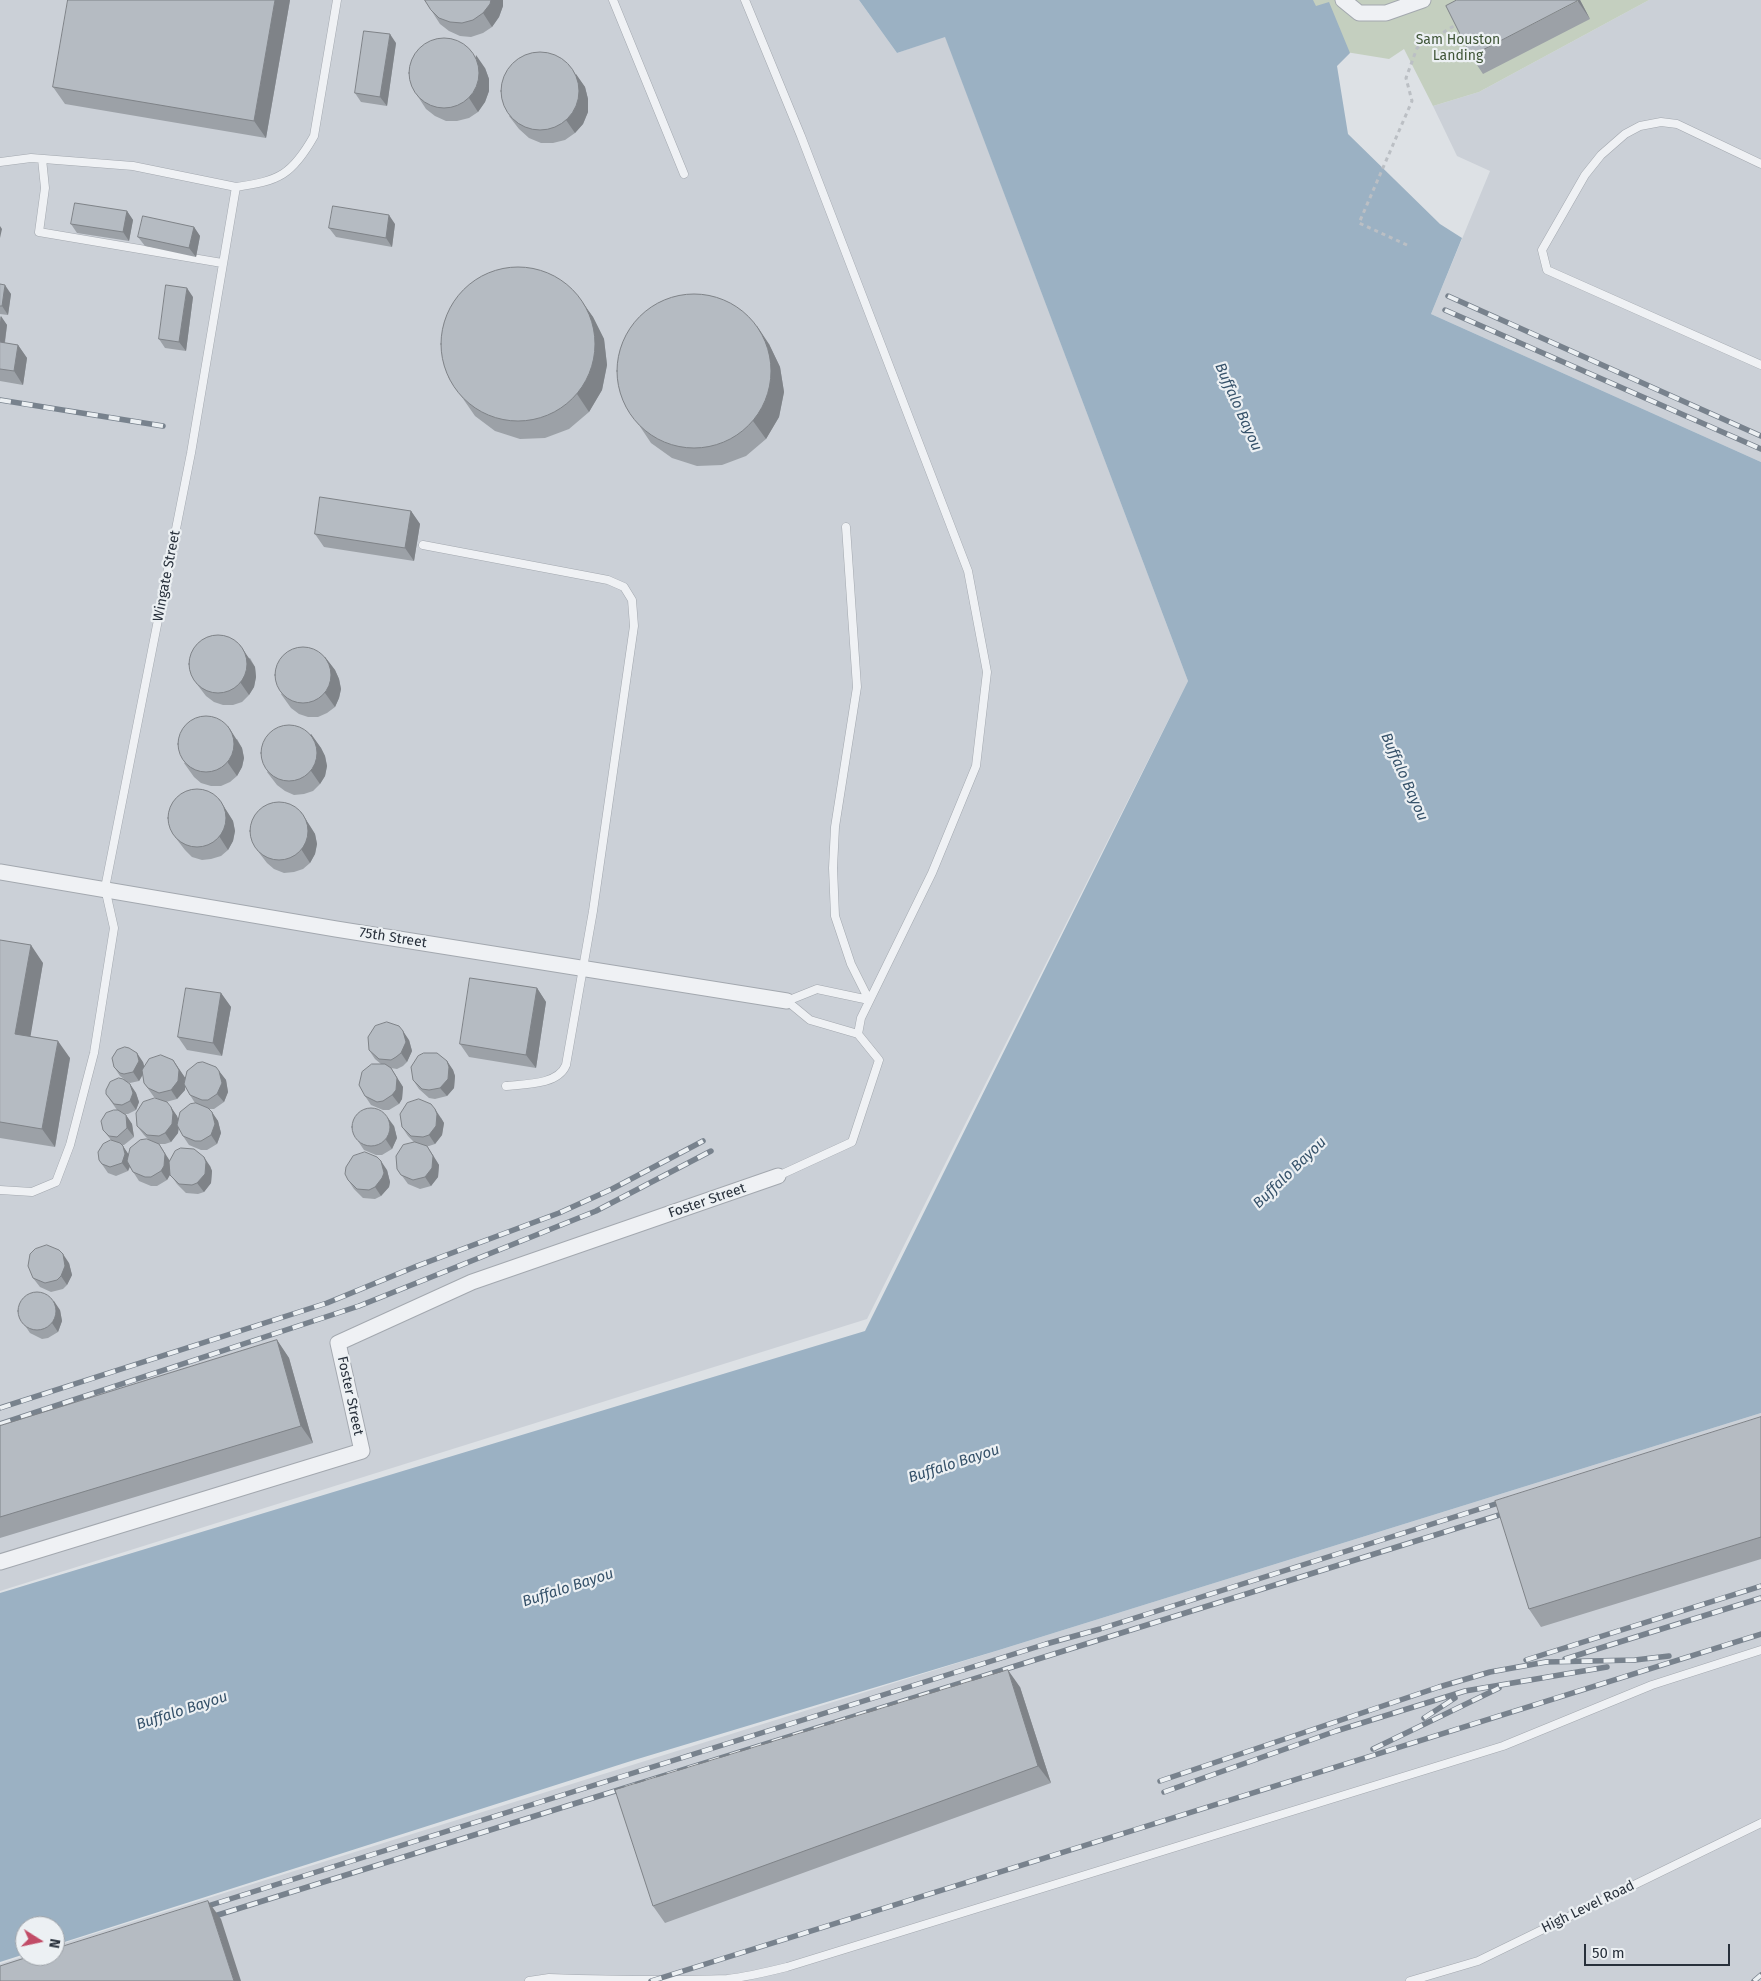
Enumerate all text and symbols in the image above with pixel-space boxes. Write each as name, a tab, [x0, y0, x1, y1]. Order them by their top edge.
park label: Sam Houston Landing	[1416, 32, 1500, 64]
water label: Buffalo Bayou	[1211, 360, 1265, 454]
street label: Wingate Street	[150, 529, 184, 623]
water label: Buffalo Bayou	[1377, 730, 1431, 824]
street label: 75th Street	[358, 924, 428, 952]
water label: Buffalo Bayou	[1250, 1134, 1330, 1212]
street label: Foster Street	[666, 1180, 748, 1222]
street label: Foster Street	[333, 1355, 367, 1437]
water label: Buffalo Bayou	[906, 1441, 1002, 1487]
water label: Buffalo Bayou	[520, 1565, 616, 1611]
water label: Buffalo Bayou	[134, 1688, 230, 1734]
street label: High Level Road	[1539, 1877, 1637, 1937]
north arrow	[15, 1916, 65, 1966]
scale bar	[1586, 1934, 1732, 1966]
text: N	[45, 1937, 63, 1950]
text: 50 m	[1592, 1944, 1625, 1962]

